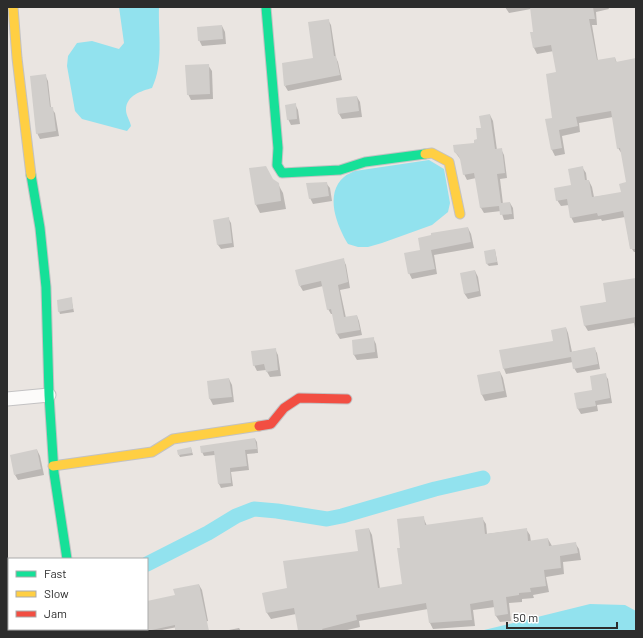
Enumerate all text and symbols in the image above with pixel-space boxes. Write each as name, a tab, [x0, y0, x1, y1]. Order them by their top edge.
legend	[8, 558, 148, 630]
text: Fast	[44, 566, 67, 580]
text: Slow	[44, 586, 69, 600]
scale bar	[507, 604, 617, 630]
text: Jam	[44, 606, 67, 620]
text: 50 m	[513, 610, 538, 624]

